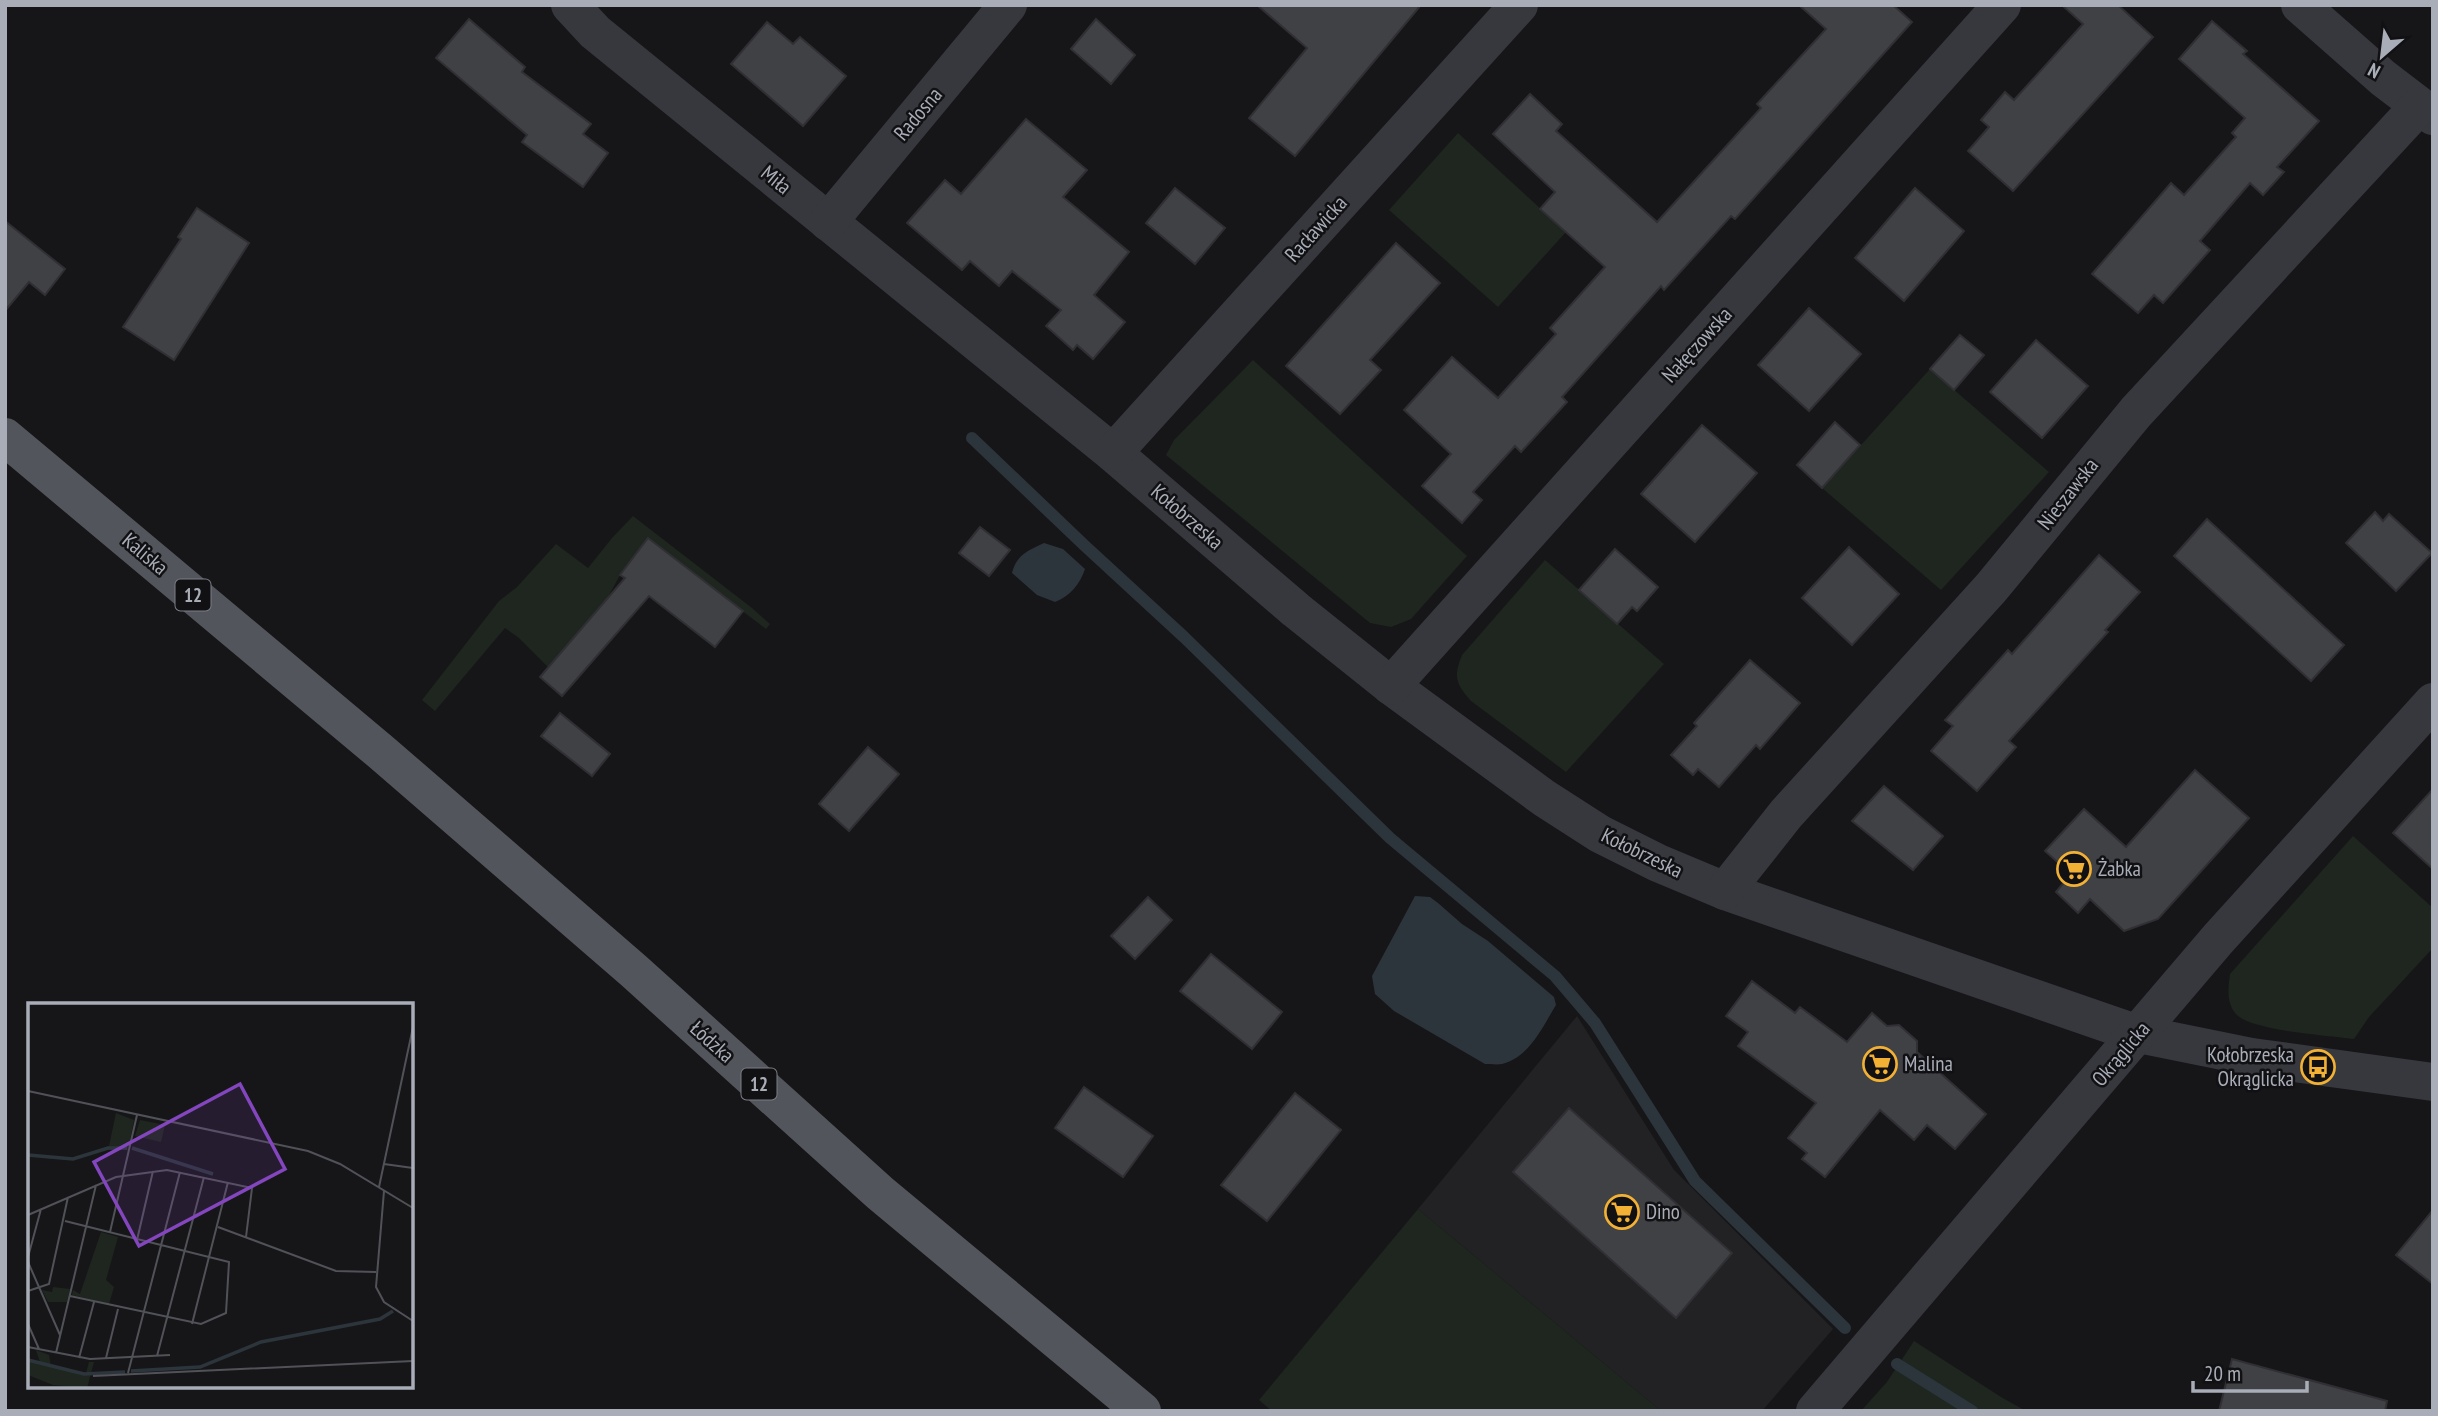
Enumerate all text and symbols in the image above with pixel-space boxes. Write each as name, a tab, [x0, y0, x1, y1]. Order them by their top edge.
north arrow	[2347, 21, 2417, 91]
text: N	[2364, 58, 2384, 84]
street label: Radosna	[888, 81, 948, 146]
street label: Miła	[756, 159, 797, 200]
street label: Racławicka	[1279, 190, 1353, 268]
street label: Nałęczowska	[1656, 301, 1738, 388]
street label: Nieszawska	[2031, 452, 2104, 535]
street label: Kołobrzeska	[1146, 478, 1229, 555]
street label: Kaliska	[117, 527, 174, 580]
road number: 12	[176, 580, 210, 610]
street label: Kołobrzeska	[1597, 821, 1687, 884]
supermarket icon: Żabka	[2055, 850, 2093, 888]
place label: Żabka	[2098, 855, 2141, 882]
inset map	[28, 1003, 413, 1388]
street label: Łódzka	[685, 1015, 740, 1068]
street label: Okrąglicka	[2086, 1016, 2156, 1092]
place label: Kołobrzeska Okrąglicka	[2207, 1041, 2294, 1092]
supermarket icon: Malina	[1861, 1045, 1899, 1083]
bus stop icon: Kołobrzeska Okrąglicka	[2299, 1048, 2337, 1086]
place label: Malina	[1904, 1050, 1953, 1077]
road number: 12	[742, 1068, 776, 1100]
supermarket icon: Dino	[1603, 1193, 1641, 1231]
place label: Dino	[1646, 1198, 1680, 1225]
scale bar	[2193, 1350, 2307, 1394]
text: 20 m	[2204, 1360, 2241, 1387]

